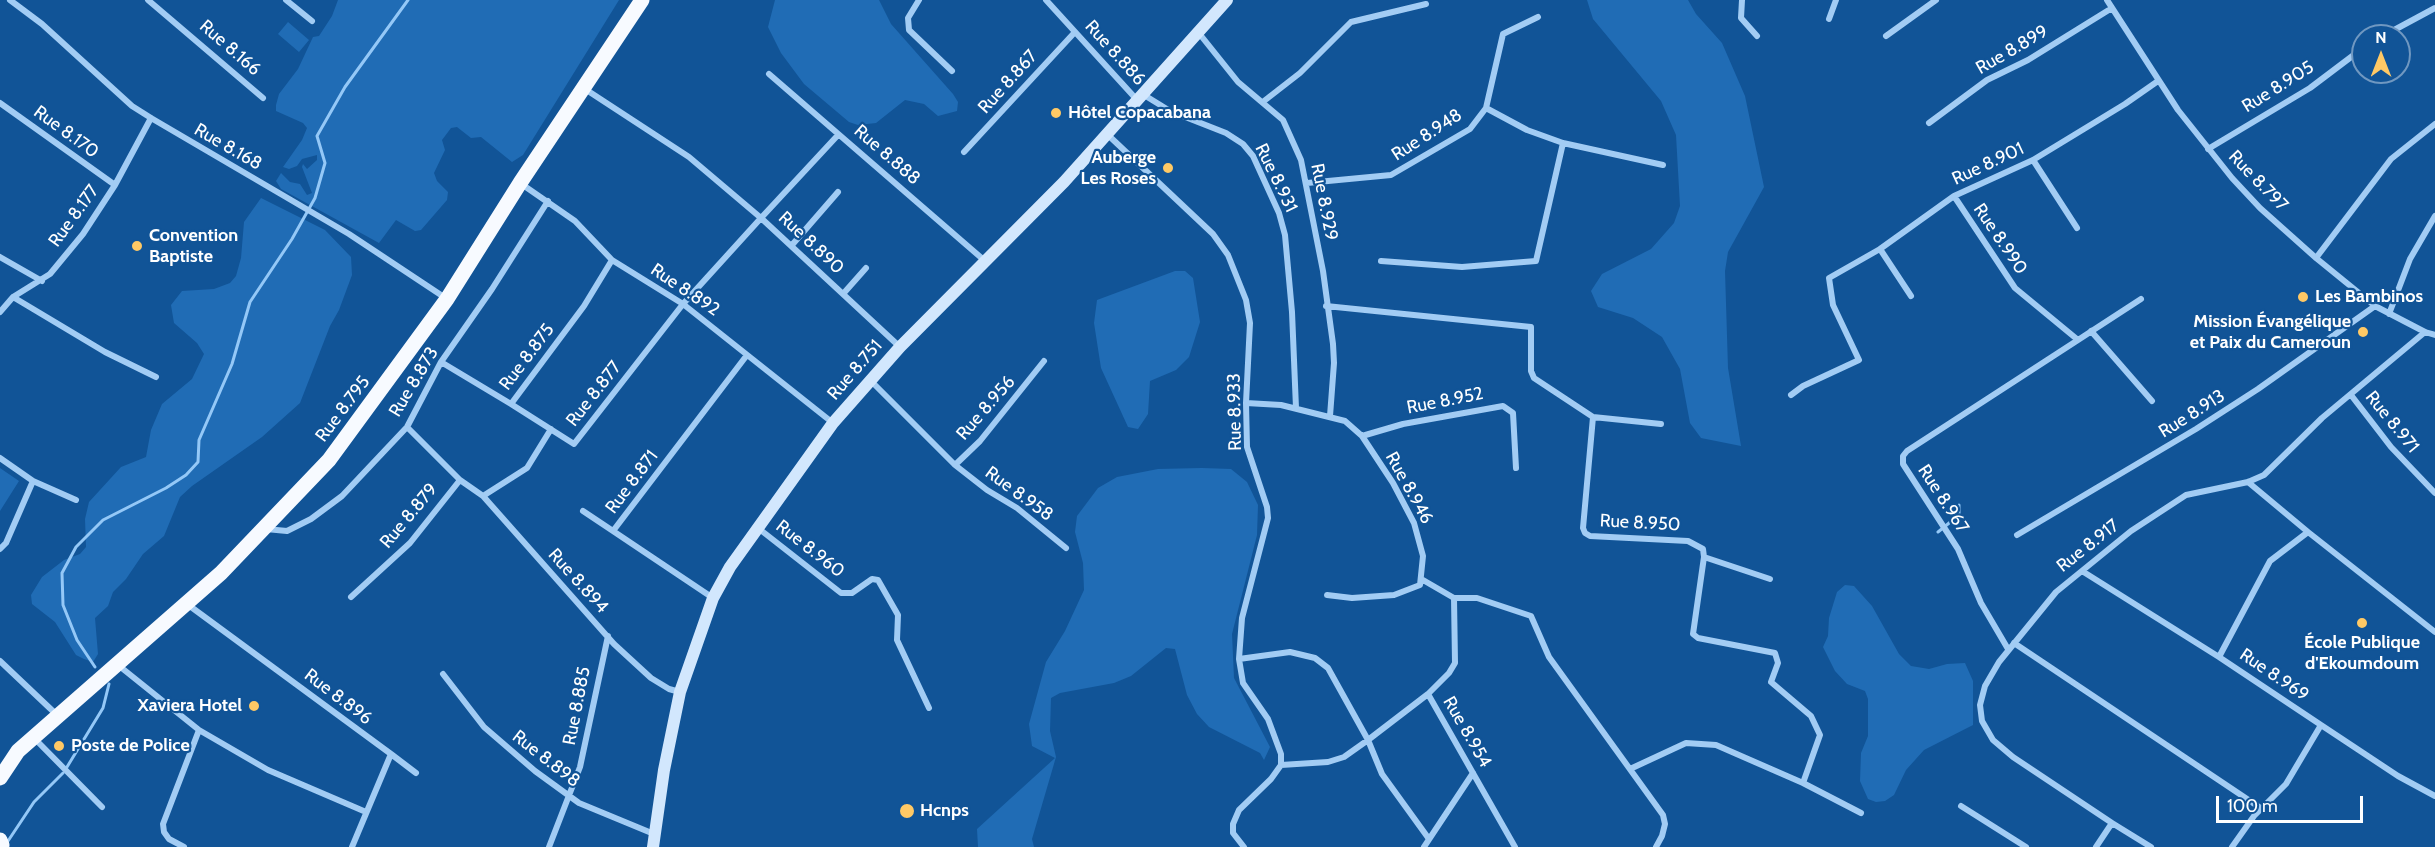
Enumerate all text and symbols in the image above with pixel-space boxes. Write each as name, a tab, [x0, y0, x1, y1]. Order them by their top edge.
street label: Rue 8.166	[195, 16, 265, 80]
street label: Rue 8.886	[1080, 16, 1150, 90]
street label: Rue 8.899	[1972, 21, 2052, 79]
north arrow	[2351, 24, 2411, 84]
text: N	[2375, 28, 2387, 47]
street label: Rue 8.867	[974, 46, 1042, 118]
street label: Rue 8.905	[2238, 57, 2318, 117]
street label: Rue 8.170	[29, 101, 103, 163]
place label: Hôtel Copacabana	[1068, 102, 1211, 124]
street label: Rue 8.948	[1388, 104, 1466, 166]
marker: Hôtel Copacabana	[1049, 106, 1063, 120]
street label: Rue 8.168	[190, 119, 266, 175]
street label: Rue 8.888	[849, 120, 925, 190]
street label: Rue 8.901	[1949, 138, 2027, 190]
street label: Rue 8.931	[1250, 140, 1302, 216]
street label: Rue 8.797	[2224, 146, 2292, 216]
place label: Auberge Les Roses	[1080, 147, 1156, 190]
marker: Auberge Les Roses	[1161, 161, 1175, 175]
street label: Rue 8.929	[1306, 162, 1342, 242]
street label: Rue 8.177	[44, 181, 104, 251]
street label: Rue 8.990	[1968, 199, 2032, 279]
street label: Rue 8.890	[774, 207, 848, 279]
place label: Convention Baptiste	[149, 225, 238, 268]
marker: Convention Baptiste	[130, 239, 144, 253]
street label: Rue 8.892	[646, 259, 724, 321]
place label: Les Bambinos	[2315, 286, 2423, 308]
marker: Les Bambinos	[2296, 290, 2310, 304]
place label: Mission Évangélique et Paix du Cameroun	[2190, 311, 2351, 354]
street label: Rue 8.875	[495, 319, 559, 395]
marker: Mission Évangélique et Paix du Cameroun	[2356, 325, 2370, 339]
street label: Rue 8.751	[823, 336, 887, 404]
street label: Rue 8.873	[385, 343, 443, 421]
street label: Rue 8.877	[562, 357, 626, 431]
street label: Rue 8.956	[952, 371, 1020, 445]
street label: Rue 8.795	[311, 372, 375, 446]
street label: Rue 8.933	[1224, 373, 1246, 451]
street label: Rue 8.952	[1405, 383, 1485, 419]
street label: Rue 8.913	[2155, 385, 2229, 443]
street label: Rue 8.971	[2361, 387, 2423, 457]
street label: Rue 8.871	[601, 446, 663, 518]
street label: Rue 8.946	[1380, 448, 1438, 528]
street label: Rue 8.967	[1913, 461, 1973, 537]
street label: Rue 8.958	[981, 462, 1057, 526]
street label: Rue 8.879	[376, 479, 442, 553]
street label: Rue 8.950	[1599, 510, 1681, 536]
street label: Rue 8.917	[2053, 515, 2123, 577]
street label: Rue 8.960	[771, 516, 849, 582]
street label: Rue 8.894	[543, 544, 613, 618]
marker: École Publique d'Ekoumdoum	[2355, 616, 2369, 630]
place label: École Publique d'Ekoumdoum	[2304, 632, 2420, 674]
street label: Rue 8.969	[2235, 644, 2313, 706]
street label: Rue 8.896	[300, 664, 376, 730]
street label: Rue 8.885	[559, 665, 595, 747]
street label: Rue 8.954	[1438, 693, 1496, 771]
place label: Xaviera Hotel	[137, 695, 242, 717]
marker: Xaviera Hotel	[247, 699, 261, 713]
street label: Rue 8.898	[508, 726, 584, 792]
place label: Poste de Police	[71, 735, 190, 757]
marker: Poste de Police	[52, 739, 66, 753]
scale bar	[2219, 784, 2366, 822]
text: 100 m	[2227, 795, 2278, 817]
place label: Hcnps	[920, 800, 969, 822]
marker: Hcnps	[898, 802, 916, 820]

